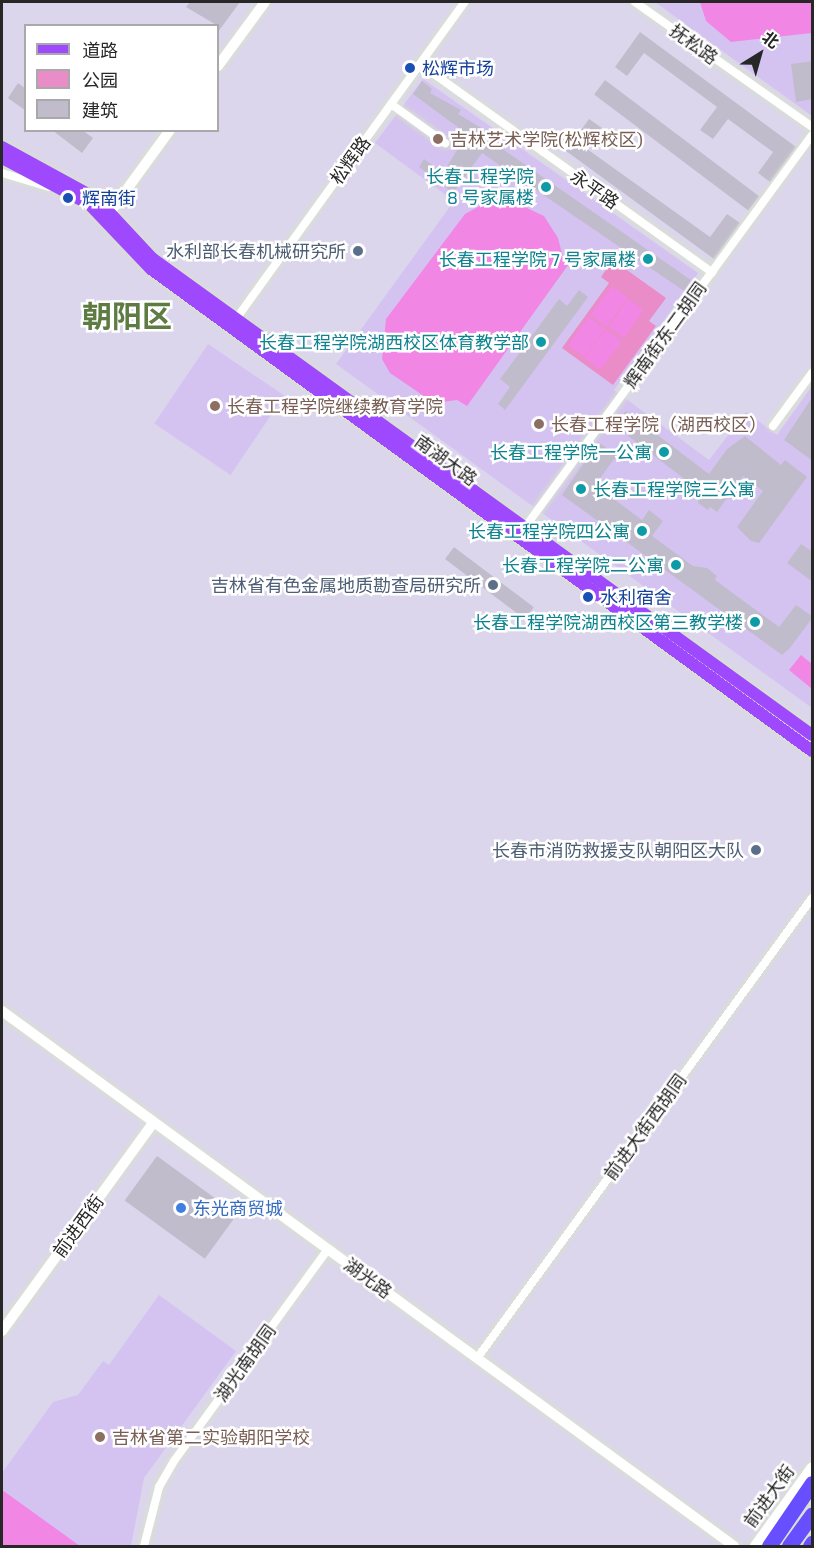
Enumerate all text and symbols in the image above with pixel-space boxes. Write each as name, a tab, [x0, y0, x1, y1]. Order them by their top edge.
street label: 抚松路	[666, 19, 722, 69]
legend	[24, 24, 219, 132]
north arrow	[730, 24, 790, 84]
text: 北	[759, 27, 783, 52]
text: 道路	[82, 39, 118, 61]
place label: 松辉市场	[422, 57, 494, 79]
marker: 松辉市场	[403, 61, 417, 75]
text: 公园	[82, 69, 118, 91]
text: 建筑	[82, 99, 118, 121]
place label: 吉林艺术学院(松辉校区)	[450, 128, 643, 150]
street label: 松辉路	[325, 132, 375, 188]
marker: 吉林艺术学院(松辉校区)	[431, 132, 445, 146]
street label: 永平路	[567, 165, 623, 213]
place label: 长春工程学院 8 号家属楼	[426, 166, 534, 208]
marker: 长春工程学院 8 号家属楼	[539, 180, 553, 194]
place label: 辉南街	[82, 187, 136, 209]
marker: 辉南街	[59, 189, 77, 207]
place label: 水利部长春机械研究所	[166, 240, 346, 262]
marker: 水利部长春机械研究所	[351, 244, 365, 258]
place label: 长春工程学院 7 号家属楼	[439, 248, 636, 270]
marker: 长春工程学院 7 号家属楼	[641, 252, 655, 266]
street label: 辉南街东二胡同	[619, 278, 711, 392]
district label: 朝阳区	[82, 297, 172, 333]
place label: 长春工程学院湖西校区体育教学部	[259, 331, 529, 353]
marker: 长春工程学院湖西校区体育教学部	[534, 335, 548, 349]
place label: 长春工程学院继续教育学院	[227, 395, 443, 417]
marker: 长春工程学院继续教育学院	[208, 399, 222, 413]
place label: 长春工程学院（湖西校区）	[551, 413, 767, 435]
marker: 长春工程学院（湖西校区）	[532, 417, 546, 431]
street label: 南湖大路	[411, 430, 481, 490]
place label: 长春工程学院一公寓	[490, 441, 652, 463]
marker: 长春工程学院一公寓	[657, 445, 671, 459]
place label: 长春工程学院三公寓	[593, 478, 755, 500]
marker: 长春工程学院三公寓	[574, 482, 588, 496]
place label: 长春工程学院四公寓	[468, 520, 630, 542]
marker: 长春工程学院四公寓	[635, 524, 649, 538]
place label: 长春工程学院二公寓	[502, 554, 664, 576]
marker: 长春工程学院二公寓	[669, 558, 683, 572]
place label: 吉林省有色金属地质勘查局研究所	[211, 574, 481, 596]
marker: 吉林省有色金属地质勘查局研究所	[486, 578, 500, 592]
place label: 水利宿舍	[600, 586, 672, 608]
marker: 水利宿舍	[581, 590, 595, 604]
place label: 长春工程学院湖西校区第三教学楼	[473, 611, 743, 633]
marker: 长春工程学院湖西校区第三教学楼	[748, 615, 762, 629]
place label: 长春市消防救援支队朝阳区大队	[492, 839, 744, 861]
marker: 长春市消防救援支队朝阳区大队	[749, 843, 763, 857]
street label: 前进大街西胡同	[599, 1070, 691, 1184]
street label: 前进西街	[48, 1191, 108, 1261]
place label: 东光商贸城	[193, 1197, 283, 1219]
marker: 东光商贸城	[174, 1201, 188, 1215]
street label: 湖光路	[340, 1253, 396, 1303]
street label: 湖光南胡同	[210, 1320, 280, 1406]
place label: 吉林省第二实验朝阳学校	[112, 1426, 310, 1448]
marker: 吉林省第二实验朝阳学校	[93, 1430, 107, 1444]
street label: 前进大街	[739, 1461, 799, 1531]

